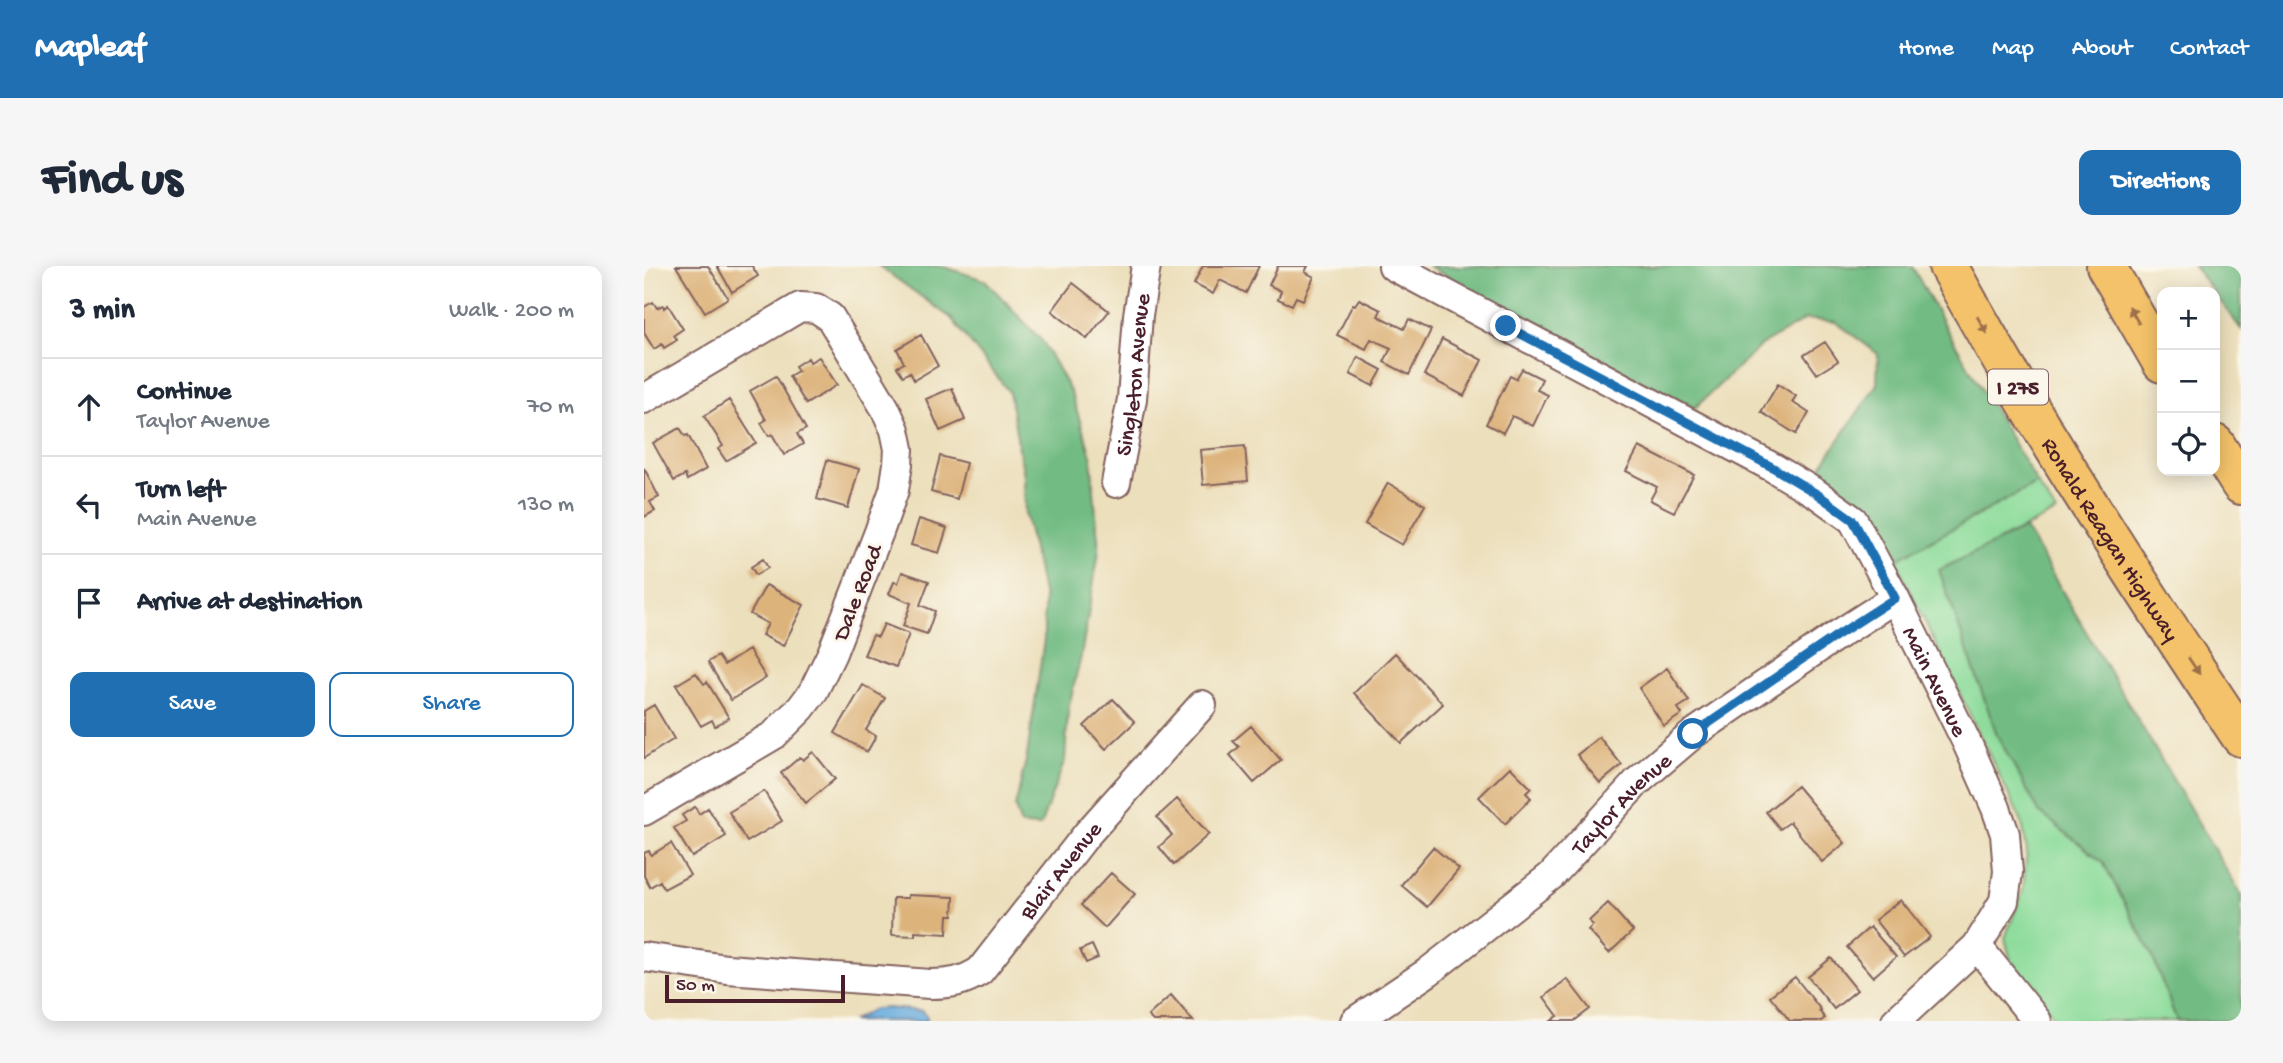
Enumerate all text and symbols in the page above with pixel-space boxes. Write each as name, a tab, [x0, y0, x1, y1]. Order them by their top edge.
text: Mapleaf	[35, 30, 145, 68]
text: Home	[1898, 35, 1954, 64]
text: Map	[1992, 35, 2034, 64]
text: About	[2072, 35, 2132, 64]
text: Contact	[2170, 35, 2248, 64]
button: Directions	[2079, 150, 2241, 215]
text: Find us	[42, 153, 182, 211]
map controls	[2157, 287, 2220, 476]
button: +	[2157, 287, 2220, 350]
street label: Singleton Avenue	[1111, 290, 1159, 458]
text: 3 min	[70, 294, 135, 329]
text: Walk · 200 m	[449, 298, 574, 325]
one-way arrow	[2128, 305, 2140, 324]
route end	[1490, 310, 1521, 341]
one-way arrow	[1976, 316, 1988, 335]
button: −	[2157, 350, 2220, 413]
road number: I 275	[1988, 370, 2048, 404]
text: Continue	[137, 378, 231, 409]
icon: ahead	[70, 388, 108, 426]
text: 70 m	[527, 394, 574, 421]
text: Taylor Avenue	[137, 409, 270, 436]
button: locate	[2157, 413, 2220, 476]
street label: Ronald Reagan Highway	[2034, 434, 2184, 647]
text: Turn left	[137, 476, 225, 507]
icon: left	[70, 486, 108, 524]
text: 130 m	[518, 492, 574, 519]
text: Main Avenue	[137, 507, 256, 534]
street label: Dale Road	[828, 540, 890, 647]
icon: arrive	[70, 584, 108, 622]
text: Arrive at destination	[137, 588, 362, 619]
street label: Main Avenue	[1894, 623, 1972, 743]
one-way arrow	[2187, 657, 2200, 676]
button: Save	[70, 672, 315, 737]
button: Share	[329, 672, 574, 737]
route start	[1677, 718, 1708, 749]
street label: Taylor Avenue	[1566, 748, 1679, 863]
street label: Blair Avenue	[1015, 816, 1110, 927]
scale bar	[665, 972, 845, 1004]
text: 50 m	[676, 975, 715, 998]

